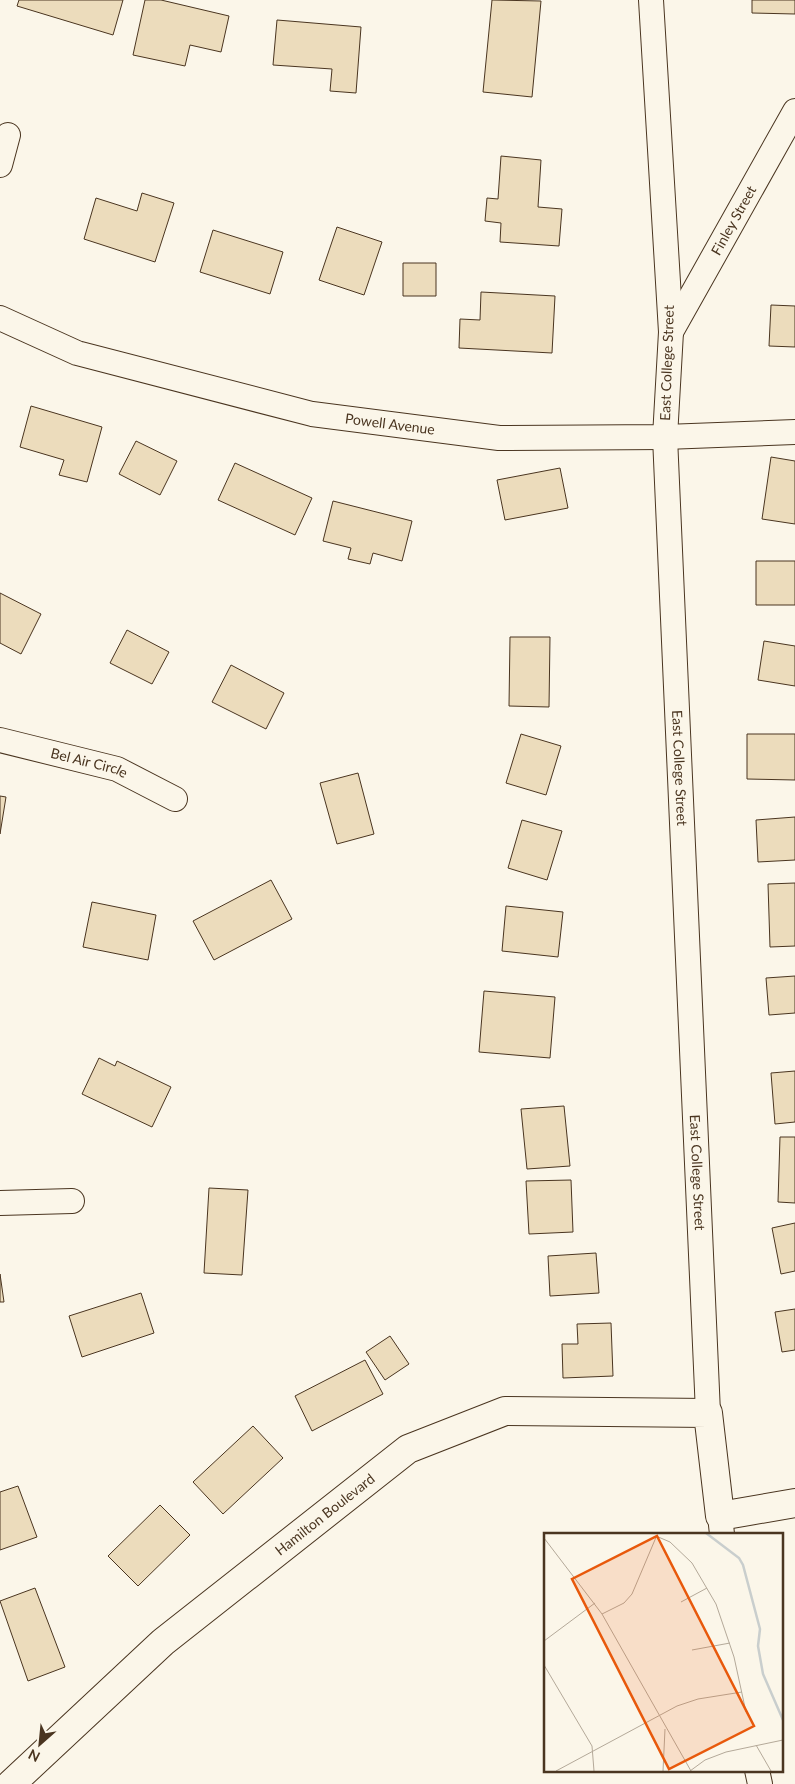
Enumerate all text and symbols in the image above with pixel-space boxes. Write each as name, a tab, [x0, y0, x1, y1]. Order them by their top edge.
street label: Finley Street	[707, 182, 759, 258]
street label: East College Street	[656, 305, 677, 421]
street label: Powell Avenue	[344, 409, 436, 438]
street label: East College Street	[669, 710, 691, 826]
street label: Bel Air Circle	[49, 744, 131, 781]
street label: East College Street	[687, 1114, 709, 1231]
street label: Hamilton Boulevard	[271, 1470, 378, 1559]
inset map	[544, 1533, 782, 1772]
north arrow	[15, 1719, 65, 1769]
text: N	[25, 1746, 43, 1766]

